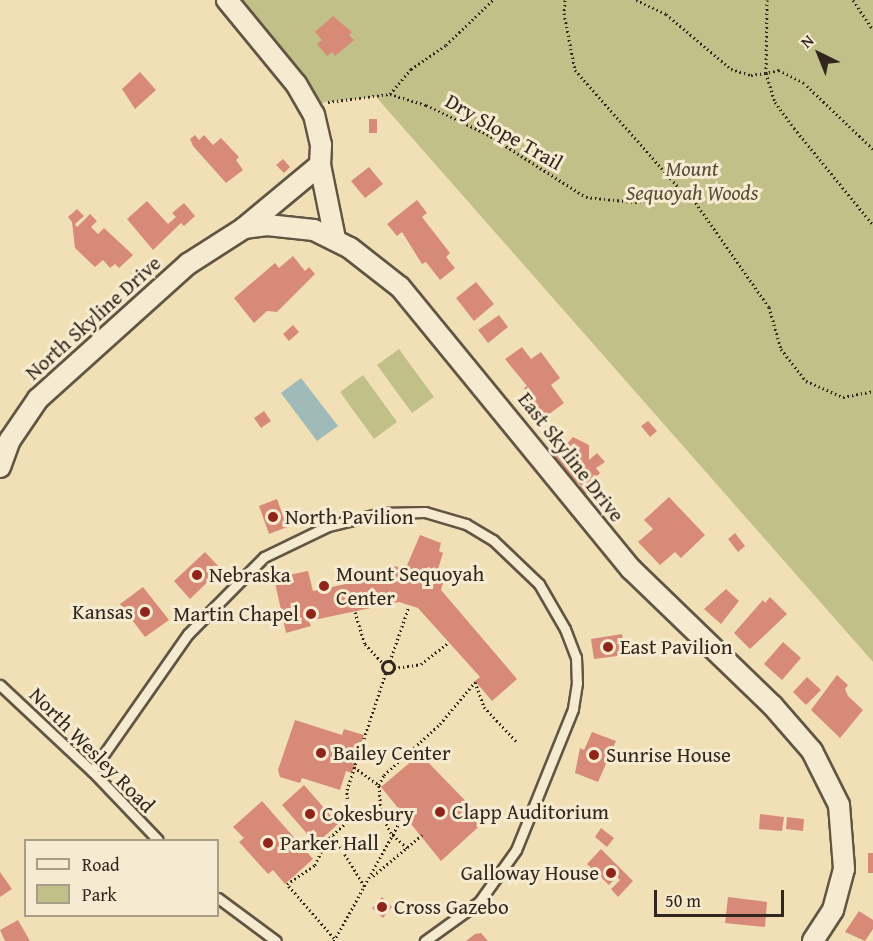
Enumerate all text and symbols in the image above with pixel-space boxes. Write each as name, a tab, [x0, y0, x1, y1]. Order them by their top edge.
north arrow	[789, 24, 849, 84]
text: N	[795, 28, 819, 53]
street label: Dry Slope Trail	[441, 88, 567, 176]
park label: Mount Sequoyah Woods	[626, 156, 758, 206]
street label: North Skyline Drive	[20, 251, 166, 385]
street label: East Skyline Drive	[513, 387, 629, 527]
place label: North Pavilion	[285, 504, 413, 530]
marker: North Pavilion	[266, 510, 280, 524]
place label: Mount Sequoyah Center	[336, 561, 484, 611]
place label: Nebraska	[209, 562, 291, 588]
marker: Nebraska	[190, 568, 204, 582]
marker: Mount Sequoyah Center	[317, 579, 331, 593]
place label: Kansas	[72, 599, 133, 625]
place label: Martin Chapel	[173, 601, 299, 627]
marker: Kansas	[138, 605, 152, 619]
marker: Martin Chapel	[304, 607, 318, 621]
place label: East Pavilion	[620, 634, 732, 660]
marker: East Pavilion	[601, 640, 615, 654]
street label: North Wesley Road	[24, 682, 160, 818]
place label: Bailey Center	[333, 740, 451, 766]
place label: Sunrise House	[606, 742, 731, 768]
marker: Bailey Center	[314, 746, 328, 760]
marker: Sunrise House	[587, 748, 601, 762]
place label: Clapp Auditorium	[452, 799, 609, 825]
place label: Cokesbury	[322, 801, 414, 827]
marker: Clapp Auditorium	[433, 805, 447, 819]
marker: Cokesbury	[303, 807, 317, 821]
place label: Parker Hall	[280, 830, 379, 856]
marker: Parker Hall	[261, 836, 275, 850]
legend	[24, 839, 219, 917]
text: Road	[82, 851, 120, 878]
place label: Galloway House	[461, 860, 599, 886]
marker: Galloway House	[604, 866, 618, 880]
scale bar	[657, 878, 788, 916]
text: Park	[82, 881, 117, 908]
text: 50 m	[665, 887, 701, 914]
place label: Cross Gazebo	[394, 894, 509, 920]
marker: Cross Gazebo	[375, 900, 389, 914]

